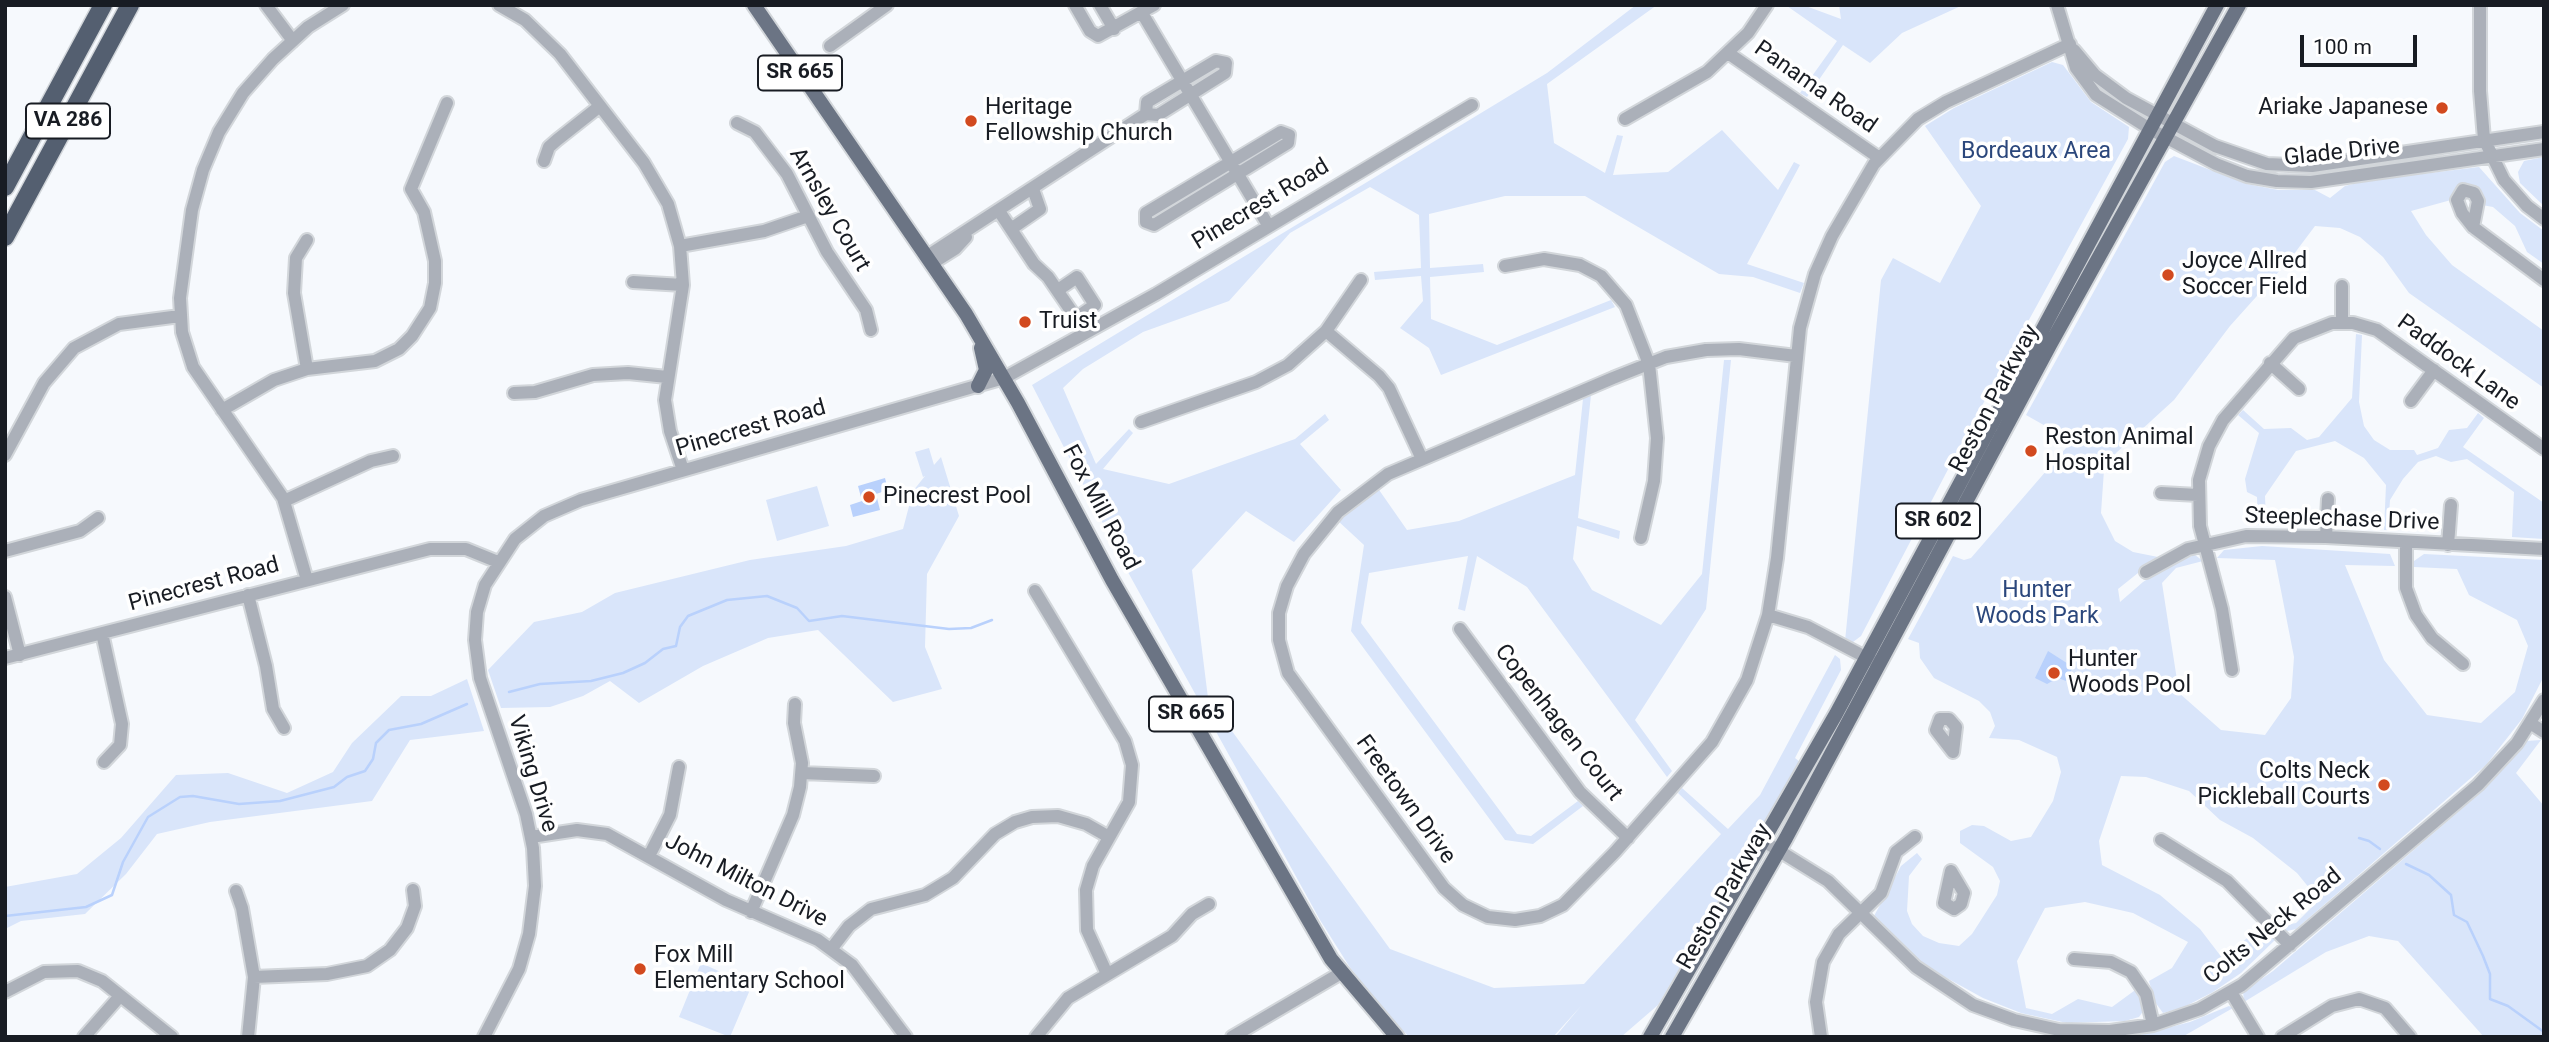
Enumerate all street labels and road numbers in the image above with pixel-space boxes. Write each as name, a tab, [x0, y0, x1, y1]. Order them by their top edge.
street label: Panama Road	[1748, 36, 1882, 140]
road number: SR 665	[758, 56, 842, 90]
road number: VA 286	[26, 104, 110, 138]
street label: Glade Drive	[2283, 133, 2401, 173]
street label: Arnsley Court	[782, 143, 876, 277]
street label: Pinecrest Road	[1188, 153, 1334, 257]
street label: Paddock Lane	[2391, 309, 2525, 417]
street label: Reston Parkway	[1944, 320, 2046, 478]
street label: Pinecrest Road	[673, 394, 829, 464]
street label: Fox Mill Road	[1055, 441, 1145, 575]
street label: Steeplechase Drive	[2244, 503, 2440, 537]
road number: SR 602	[1896, 504, 1980, 538]
street label: Pinecrest Road	[126, 552, 282, 618]
street label: Copenhagen Court	[1488, 639, 1628, 807]
road number: SR 665	[1149, 696, 1233, 732]
street label: Viking Drive	[501, 712, 563, 836]
street label: Freetown Drive	[1349, 730, 1461, 870]
street label: Reston Parkway	[1672, 819, 1778, 975]
street label: John Milton Drive	[660, 828, 832, 934]
street label: Colts Neck Road	[2198, 863, 2348, 991]

